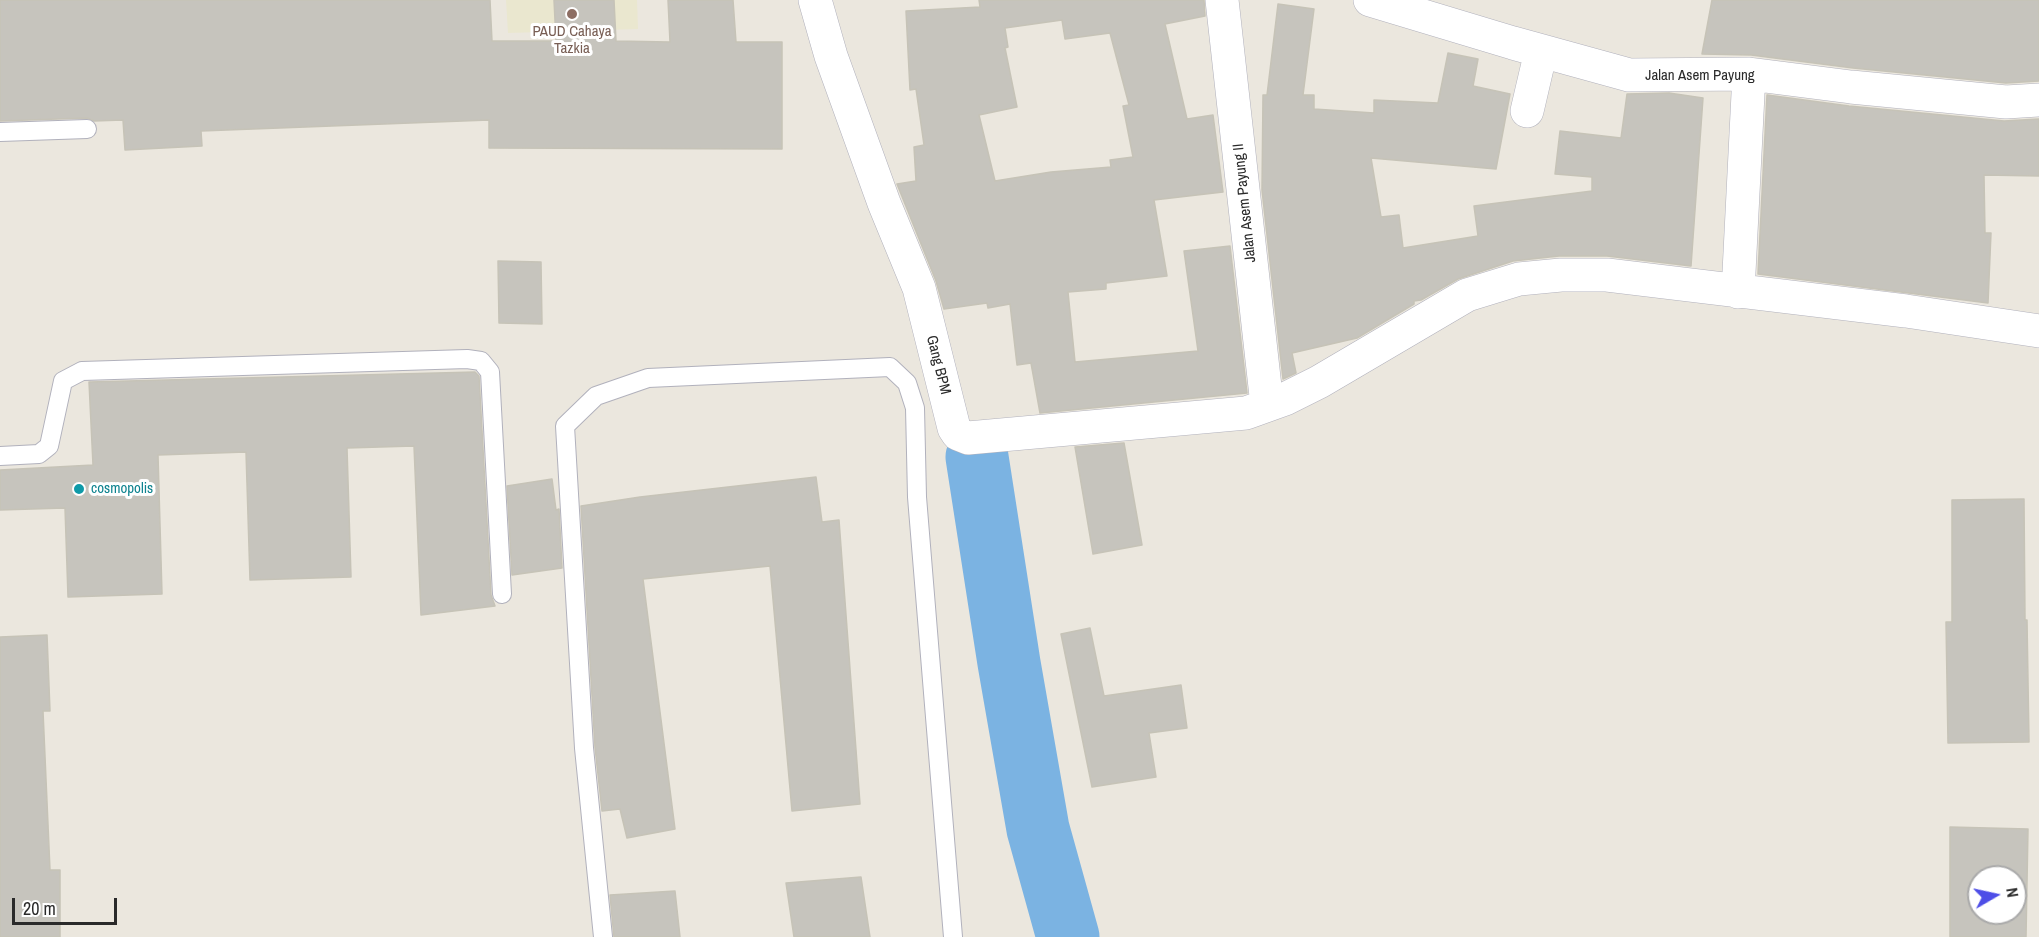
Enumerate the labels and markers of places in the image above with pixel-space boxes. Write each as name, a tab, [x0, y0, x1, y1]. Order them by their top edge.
marker: PAUD Cahaya Tazkia	[565, 7, 579, 21]
place label: PAUD Cahaya Tazkia	[532, 23, 612, 58]
place label: cosmopolis	[91, 480, 153, 498]
marker: cosmopolis	[72, 482, 86, 496]

